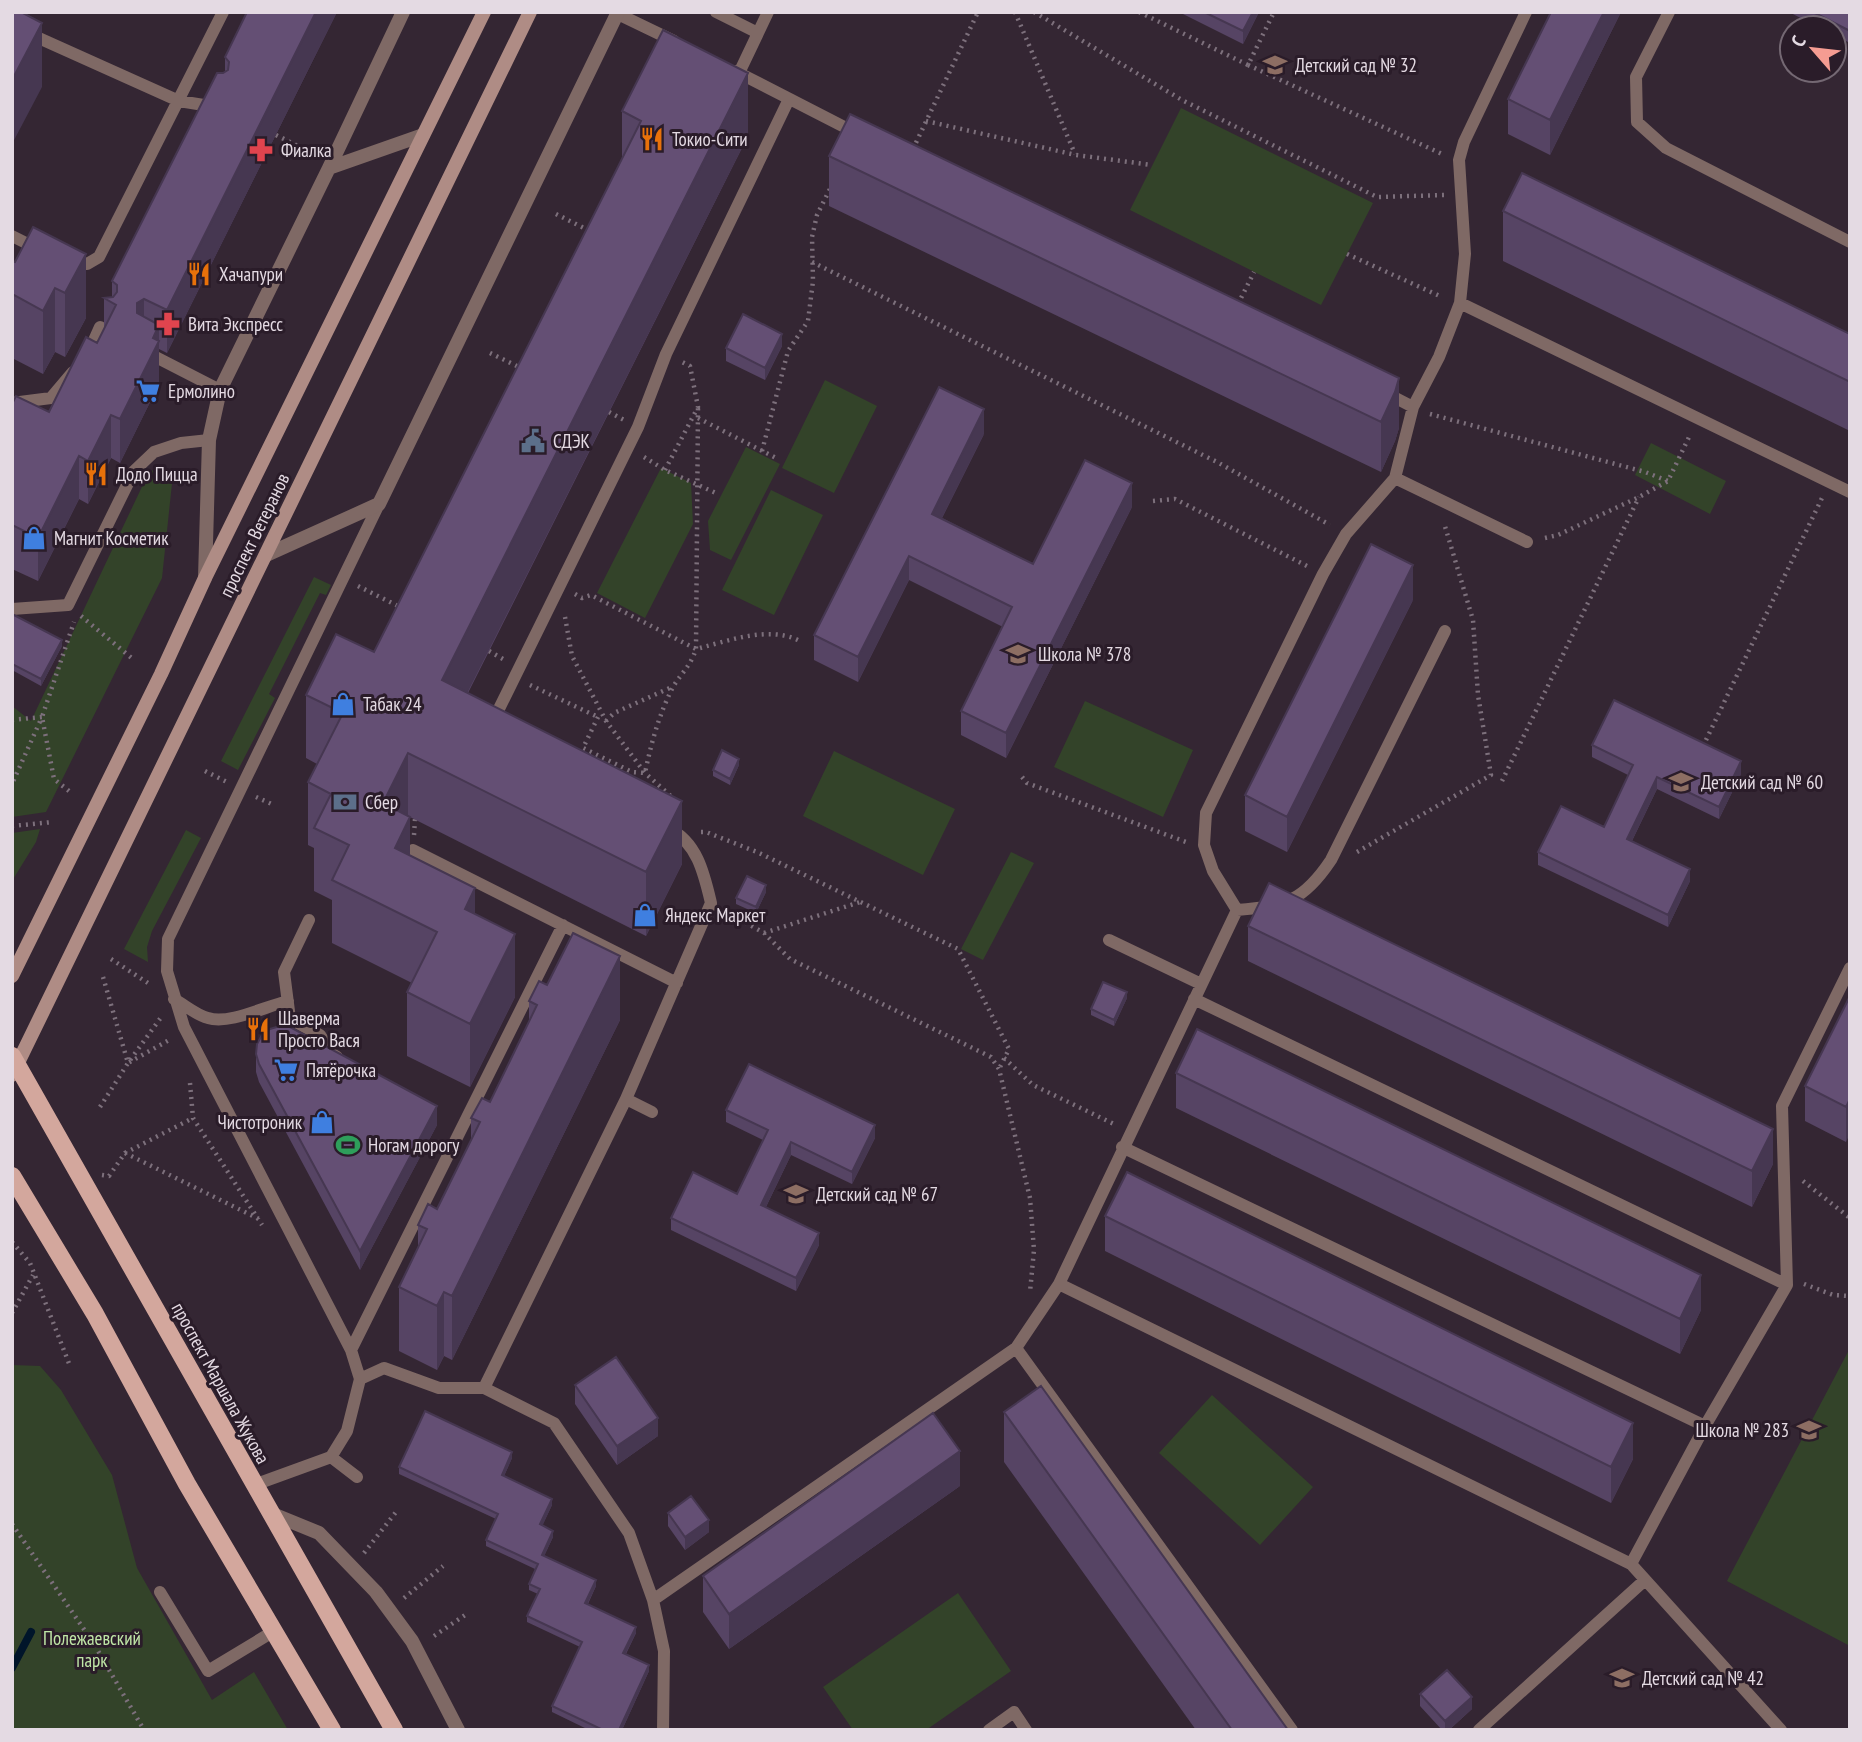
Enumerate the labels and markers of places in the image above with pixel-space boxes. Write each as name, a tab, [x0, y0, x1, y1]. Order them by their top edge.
school or university icon: Детский сад № 32	[1261, 51, 1289, 79]
place label: Детский сад № 32	[1295, 53, 1417, 77]
restaurant icon: Токио-Сити	[638, 125, 666, 153]
place label: Токио-Сити	[672, 127, 748, 151]
pharmacy icon: Фиалка	[247, 136, 275, 164]
place label: Фиалка	[281, 138, 332, 162]
restaurant icon: Хачапури	[185, 260, 213, 288]
place label: Хачапури	[219, 262, 283, 286]
pharmacy icon: Вита Экспресс	[154, 310, 182, 338]
place label: Вита Экспресс	[188, 312, 283, 336]
supermarket icon: Ермолино	[134, 377, 162, 405]
place label: Ермолино	[168, 379, 235, 403]
public building icon: СДЭК	[519, 427, 547, 455]
place label: СДЭК	[553, 429, 590, 453]
restaurant icon: Додо Пицца	[82, 460, 110, 488]
place label: Додо Пицца	[116, 462, 198, 486]
shop icon: Магнит Косметик	[20, 524, 48, 552]
place label: Магнит Косметик	[54, 526, 169, 550]
school or university icon: Школа № 378	[1004, 640, 1032, 668]
place label: Школа № 378	[1038, 642, 1131, 666]
shop icon: Табак 24	[329, 690, 357, 718]
place label: Табак 24	[363, 692, 422, 716]
school or university icon: Детский сад № 60	[1667, 768, 1695, 796]
place label: Детский сад № 60	[1701, 770, 1823, 794]
bank icon: Сбер	[331, 788, 359, 816]
place label: Сбер	[365, 790, 398, 814]
shop icon: Яндекс Маркет	[631, 901, 659, 929]
place label: Яндекс Маркет	[665, 903, 766, 927]
place label: Шаверма Просто Вася	[278, 1006, 360, 1052]
restaurant icon: Шаверма Просто Вася	[244, 1015, 272, 1043]
supermarket icon: Пятёрочка	[272, 1056, 300, 1084]
place label: Пятёрочка	[306, 1058, 376, 1082]
shop icon: Чистотроник	[308, 1108, 336, 1136]
place label: Чистотроник	[218, 1110, 303, 1134]
sports icon: Ногам дорогу	[334, 1131, 362, 1159]
place label: Ногам дорогу	[368, 1133, 460, 1157]
school or university icon: Детский сад № 67	[782, 1180, 810, 1208]
place label: Детский сад № 67	[816, 1182, 938, 1206]
school or university icon: Школа № 283	[1795, 1416, 1823, 1444]
place label: Школа № 283	[1696, 1418, 1789, 1442]
school or university icon: Детский сад № 42	[1608, 1664, 1636, 1692]
place label: Детский сад № 42	[1642, 1666, 1764, 1690]

